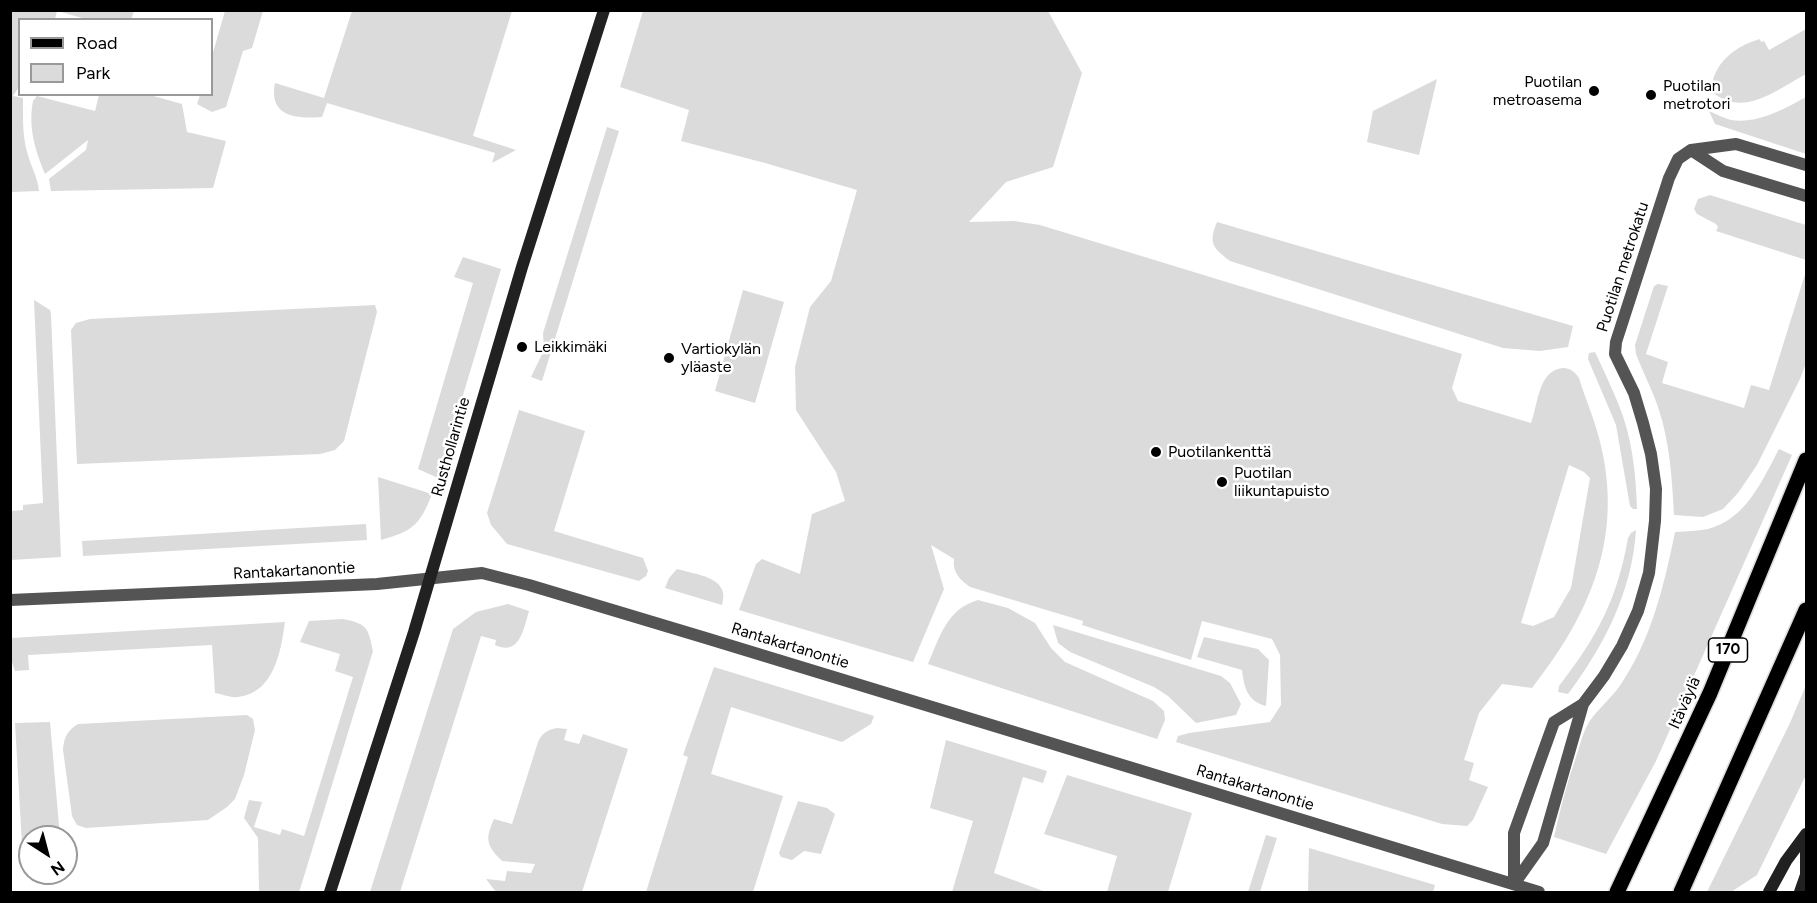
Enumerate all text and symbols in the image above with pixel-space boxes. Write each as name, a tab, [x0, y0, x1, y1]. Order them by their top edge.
legend	[18, 18, 213, 96]
text: Road	[76, 32, 117, 54]
text: Park	[76, 62, 110, 84]
place label: Puotilan metroasema	[1493, 72, 1582, 110]
place label: Puotilan metrotori	[1663, 76, 1730, 114]
marker: Puotilan metroasema	[1587, 84, 1601, 98]
marker: Puotilan metrotori	[1644, 88, 1658, 102]
street label: Puotilan metrokatu	[1593, 200, 1653, 334]
place label: Leikkimäki	[534, 337, 607, 357]
place label: Vartiokylän yläaste	[681, 339, 761, 377]
marker: Leikkimäki	[515, 340, 529, 354]
marker: Vartiokylän yläaste	[662, 351, 676, 365]
street label: Rusthollarintie	[428, 395, 474, 499]
place label: Puotilankenttä	[1168, 442, 1271, 462]
marker: Puotilankenttä	[1149, 445, 1163, 459]
place label: Puotilan liikuntapuisto	[1234, 463, 1330, 501]
marker: Puotilan liikuntapuisto	[1215, 475, 1229, 489]
street label: Rantakartanontie	[232, 558, 356, 584]
street label: Rantakartanontie	[729, 619, 851, 673]
road number: 170	[1708, 638, 1748, 662]
street label: Itäväylä	[1665, 674, 1705, 732]
street label: Rantakartanontie	[1194, 761, 1316, 815]
north arrow	[18, 825, 78, 885]
text: N	[47, 857, 68, 880]

